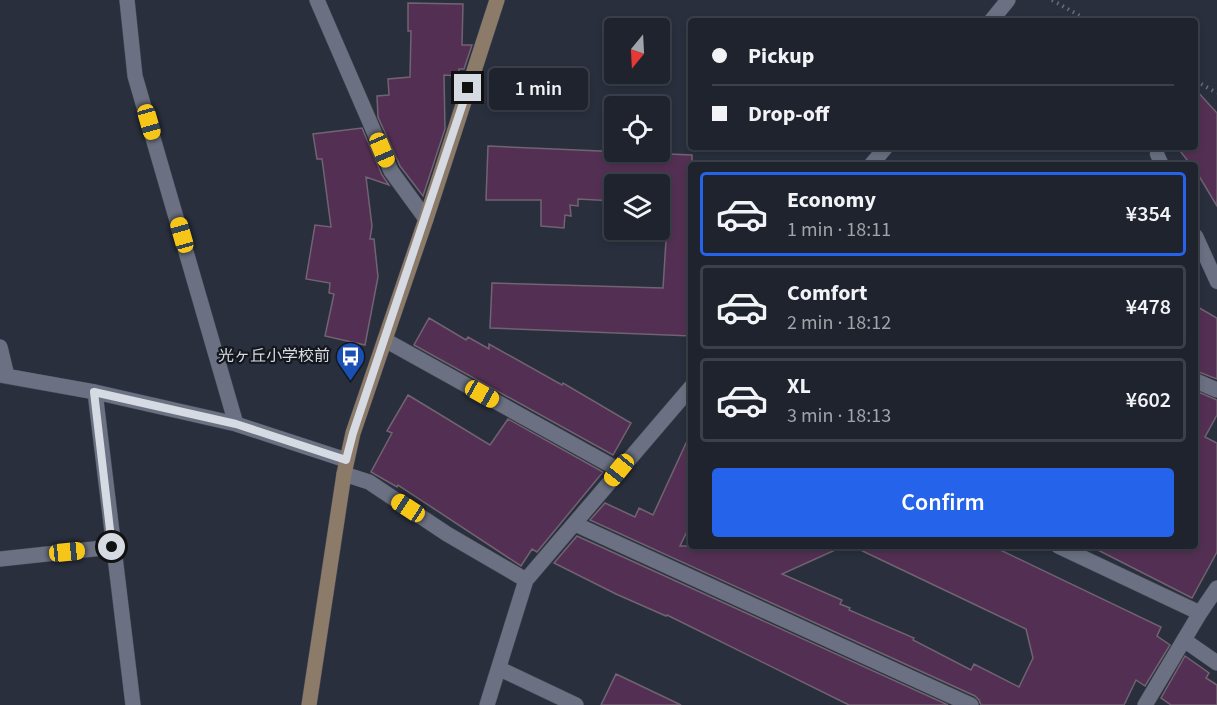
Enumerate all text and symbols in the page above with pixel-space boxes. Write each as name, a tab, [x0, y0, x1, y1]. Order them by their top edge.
north arrow	[604, 18, 670, 84]
map controls	[604, 18, 670, 240]
text: Pickup	[748, 40, 814, 72]
callout: 1 min	[489, 67, 588, 109]
route end	[454, 74, 481, 101]
text: 1 min	[515, 75, 562, 103]
button: locate	[604, 96, 670, 162]
text: Drop-off	[748, 98, 829, 130]
car	[135, 102, 163, 142]
car	[367, 130, 397, 170]
button: layers	[604, 174, 670, 240]
text: Economy	[787, 184, 876, 216]
icon: car	[715, 187, 769, 241]
text: ¥354	[1126, 198, 1171, 230]
car	[168, 215, 196, 255]
text: 1 min · 18:11	[787, 216, 891, 244]
text: Comfort	[787, 277, 868, 309]
icon: car	[715, 280, 769, 334]
text: ¥478	[1126, 291, 1171, 323]
text: 2 min · 18:12	[787, 309, 891, 337]
bus stop icon: 光ヶ丘小学校前	[335, 340, 367, 382]
place label: 光ヶ丘小学校前	[218, 345, 330, 367]
text: XL	[787, 370, 811, 402]
icon: car	[715, 373, 769, 427]
car	[462, 377, 502, 411]
text: ¥602	[1126, 384, 1171, 416]
text: 3 min · 18:13	[787, 402, 891, 430]
car	[601, 450, 637, 490]
button: Confirm	[712, 468, 1174, 537]
car	[388, 491, 428, 525]
route start	[98, 533, 125, 560]
car	[48, 541, 86, 563]

